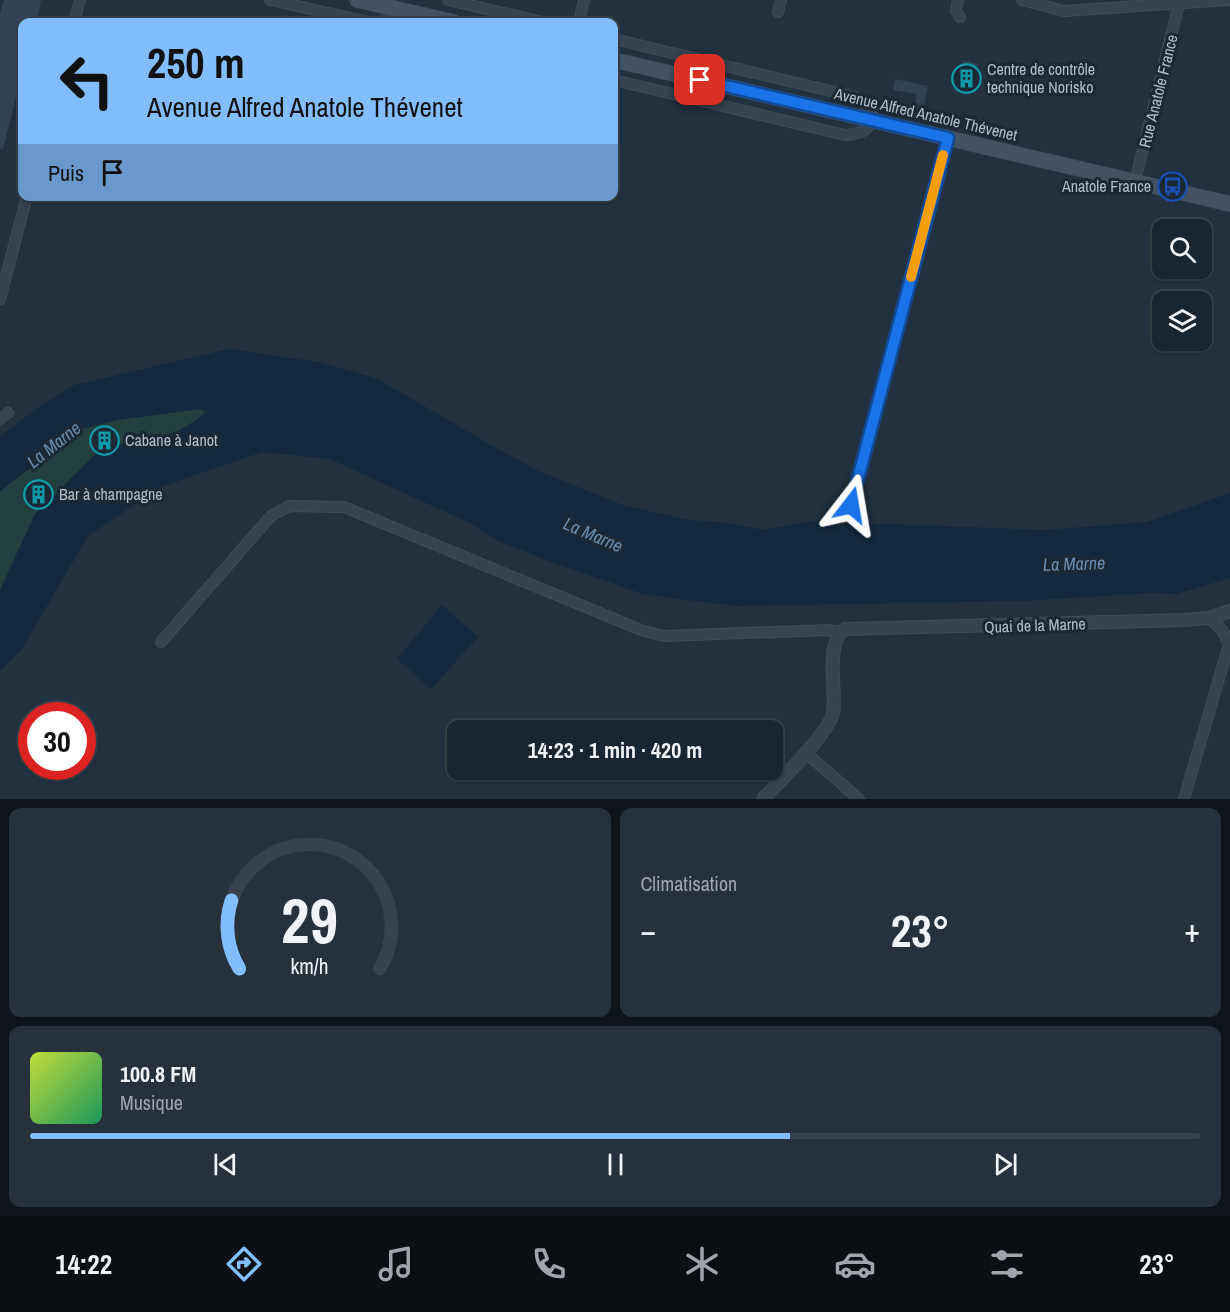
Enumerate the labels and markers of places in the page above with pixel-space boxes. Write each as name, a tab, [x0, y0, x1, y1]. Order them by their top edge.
pin	[674, 54, 725, 105]
place label: Centre de contrôle technique Norisko	[987, 58, 1095, 98]
building icon: Centre de contrôle technique Norisko	[950, 62, 982, 94]
bus stop icon: Anatole France	[1156, 170, 1188, 202]
place label: Anatole France	[1061, 175, 1151, 197]
building icon: Cabane à Janot	[88, 424, 120, 456]
place label: Cabane à Janot	[125, 429, 218, 451]
building icon: Bar à champagne	[22, 478, 54, 510]
place label: Bar à champagne	[59, 483, 163, 505]

